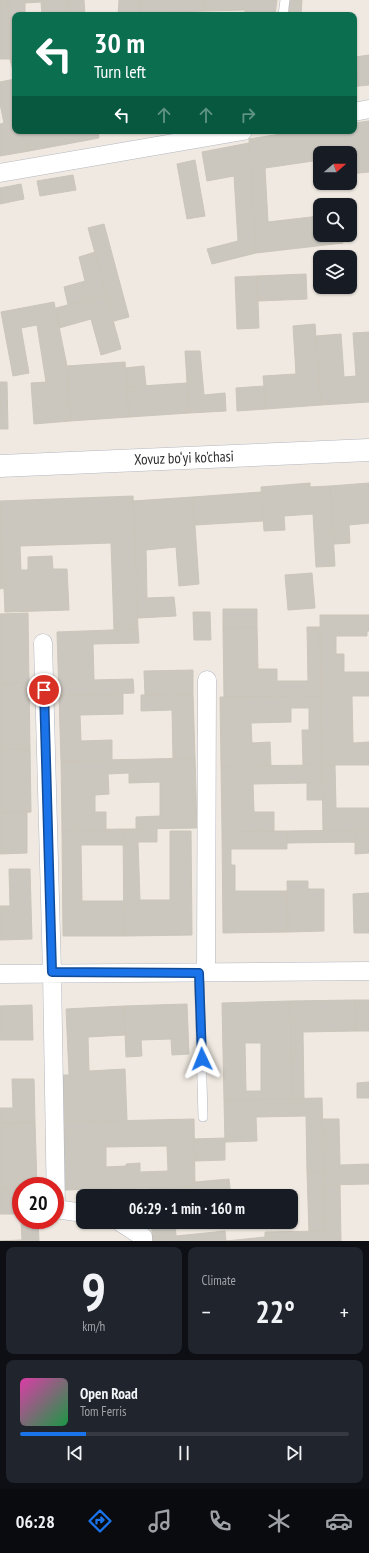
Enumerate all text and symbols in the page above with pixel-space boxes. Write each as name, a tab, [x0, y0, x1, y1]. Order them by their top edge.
text: 30 m	[94, 24, 145, 61]
icon: left	[28, 28, 80, 80]
text: Turn left	[94, 60, 146, 83]
icon: left	[111, 104, 133, 126]
icon: ahead	[153, 104, 175, 126]
icon: ahead	[195, 104, 217, 126]
icon: right	[237, 104, 259, 126]
north arrow	[313, 146, 357, 190]
map controls	[313, 146, 357, 294]
button: search	[313, 198, 357, 242]
button: layers	[313, 250, 357, 294]
street label: Xovuz bo‘yi ko'chasi	[134, 446, 234, 469]
pin	[27, 673, 61, 707]
icon: arrive	[33, 679, 55, 701]
position arrow	[181, 1038, 223, 1080]
speed limit sign: 20	[12, 1177, 64, 1229]
text: 06:29 · 1 min · 160 m	[129, 1199, 245, 1218]
text: 9	[81, 1258, 106, 1325]
text: Climate	[202, 1272, 236, 1289]
text: 22°	[255, 1292, 295, 1331]
text: −	[202, 1298, 211, 1326]
text: +	[340, 1298, 349, 1326]
text: km/h	[82, 1318, 105, 1335]
text: Open Road	[80, 1384, 138, 1403]
text: Tom Ferris	[80, 1403, 126, 1420]
icon: previous	[64, 1442, 86, 1464]
icon: pause	[173, 1442, 195, 1464]
icon: next	[283, 1442, 305, 1464]
icon: directions	[86, 1507, 114, 1535]
icon: music	[146, 1507, 174, 1535]
icon: phone	[206, 1507, 234, 1535]
icon: climate	[265, 1507, 293, 1535]
icon: car	[325, 1507, 353, 1535]
text: 06:28	[16, 1510, 55, 1533]

